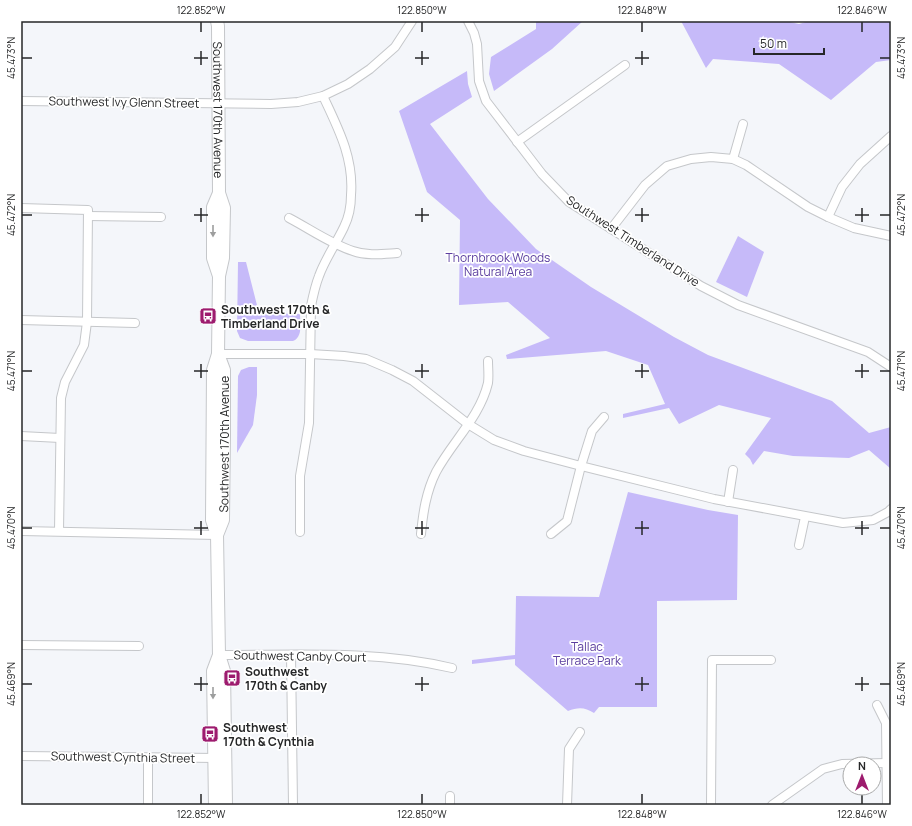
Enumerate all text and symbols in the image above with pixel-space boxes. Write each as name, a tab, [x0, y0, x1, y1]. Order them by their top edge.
text: 122.852°W	[177, 3, 226, 17]
text: 122.850°W	[397, 3, 447, 17]
text: 122.848°W	[617, 3, 667, 17]
text: 122.846°W	[837, 3, 887, 17]
scale bar	[754, 30, 824, 56]
text: 50 m	[760, 35, 787, 52]
text: 45.473°N	[4, 37, 18, 79]
text: 45.473°N	[894, 37, 908, 79]
street label: Southwest 170th Avenue	[210, 42, 227, 178]
street label: Southwest Ivy Glenn Street	[49, 92, 200, 112]
street label: Southwest Timberland Drive	[563, 191, 703, 291]
text: 45.472°N	[4, 194, 18, 236]
text: 45.472°N	[894, 194, 908, 236]
one-way arrow	[210, 225, 216, 238]
park label: Thornbrook Woods Natural Area	[446, 249, 550, 280]
place label: Southwest 170th & Timberland Drive	[221, 301, 330, 332]
bus stop icon: Southwest 170th & Timberland Drive	[198, 306, 218, 326]
text: 45.471°N	[4, 351, 18, 391]
text: 45.471°N	[894, 351, 908, 391]
street label: Southwest 170th Avenue	[215, 376, 233, 513]
text: 45.470°N	[4, 507, 18, 549]
text: 45.470°N	[894, 507, 908, 549]
park label: Tallac Terrace Park	[553, 638, 622, 669]
street label: Southwest Canby Court	[233, 646, 367, 666]
text: 45.469°N	[4, 662, 18, 706]
text: 45.469°N	[894, 662, 908, 706]
place label: Southwest 170th & Canby	[245, 663, 327, 694]
bus stop icon: Southwest 170th & Canby	[222, 668, 242, 688]
one-way arrow	[210, 687, 216, 700]
place label: Southwest 170th & Cynthia	[223, 719, 314, 750]
bus stop icon: Southwest 170th & Cynthia	[200, 724, 220, 744]
street label: Southwest Cynthia Street	[51, 747, 195, 767]
north arrow	[842, 756, 882, 796]
text: N	[858, 758, 866, 773]
text: 122.852°W	[177, 807, 226, 821]
text: 122.850°W	[397, 807, 447, 821]
text: 122.848°W	[617, 807, 667, 821]
text: 122.846°W	[837, 807, 887, 821]

